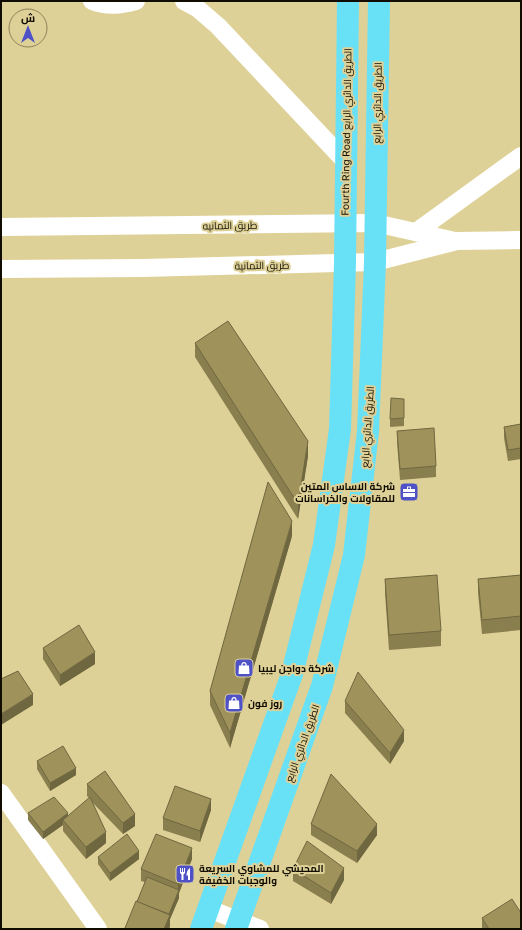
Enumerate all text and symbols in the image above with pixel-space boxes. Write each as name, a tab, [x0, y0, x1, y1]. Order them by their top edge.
north arrow	[8, 8, 48, 48]
text: ش	[21, 11, 35, 25]
street label: Fourth Ring Road الطريق الدائري الرابع	[339, 48, 355, 216]
street label: الطريق الدائري الرابع	[370, 62, 386, 144]
street label: طريق الثمانيه	[202, 219, 258, 232]
street label: طريق الثمانية	[234, 259, 290, 272]
street label: الطريق الدائري الرابع	[358, 386, 378, 468]
place label: شركة الاساس المتين للمقاولات والخراسانات	[295, 480, 395, 505]
office icon: شركة الاساس المتين للمقاولات والخراسانات	[398, 481, 420, 503]
shop icon: شركة دواجن ليبيا	[233, 657, 255, 679]
place label: شركة دواجن ليبيا	[258, 662, 334, 675]
shop icon: روز فون	[223, 692, 245, 714]
place label: روز فون	[248, 697, 282, 710]
street label: الطريق الدائري الرابع	[282, 703, 323, 784]
place label: المحيشي للمشاوي السريعة والوجبات الخفيفة	[199, 862, 324, 887]
restaurant icon: المحيشي للمشاوي السريعة والوجبات الخفيفة	[174, 863, 196, 885]

